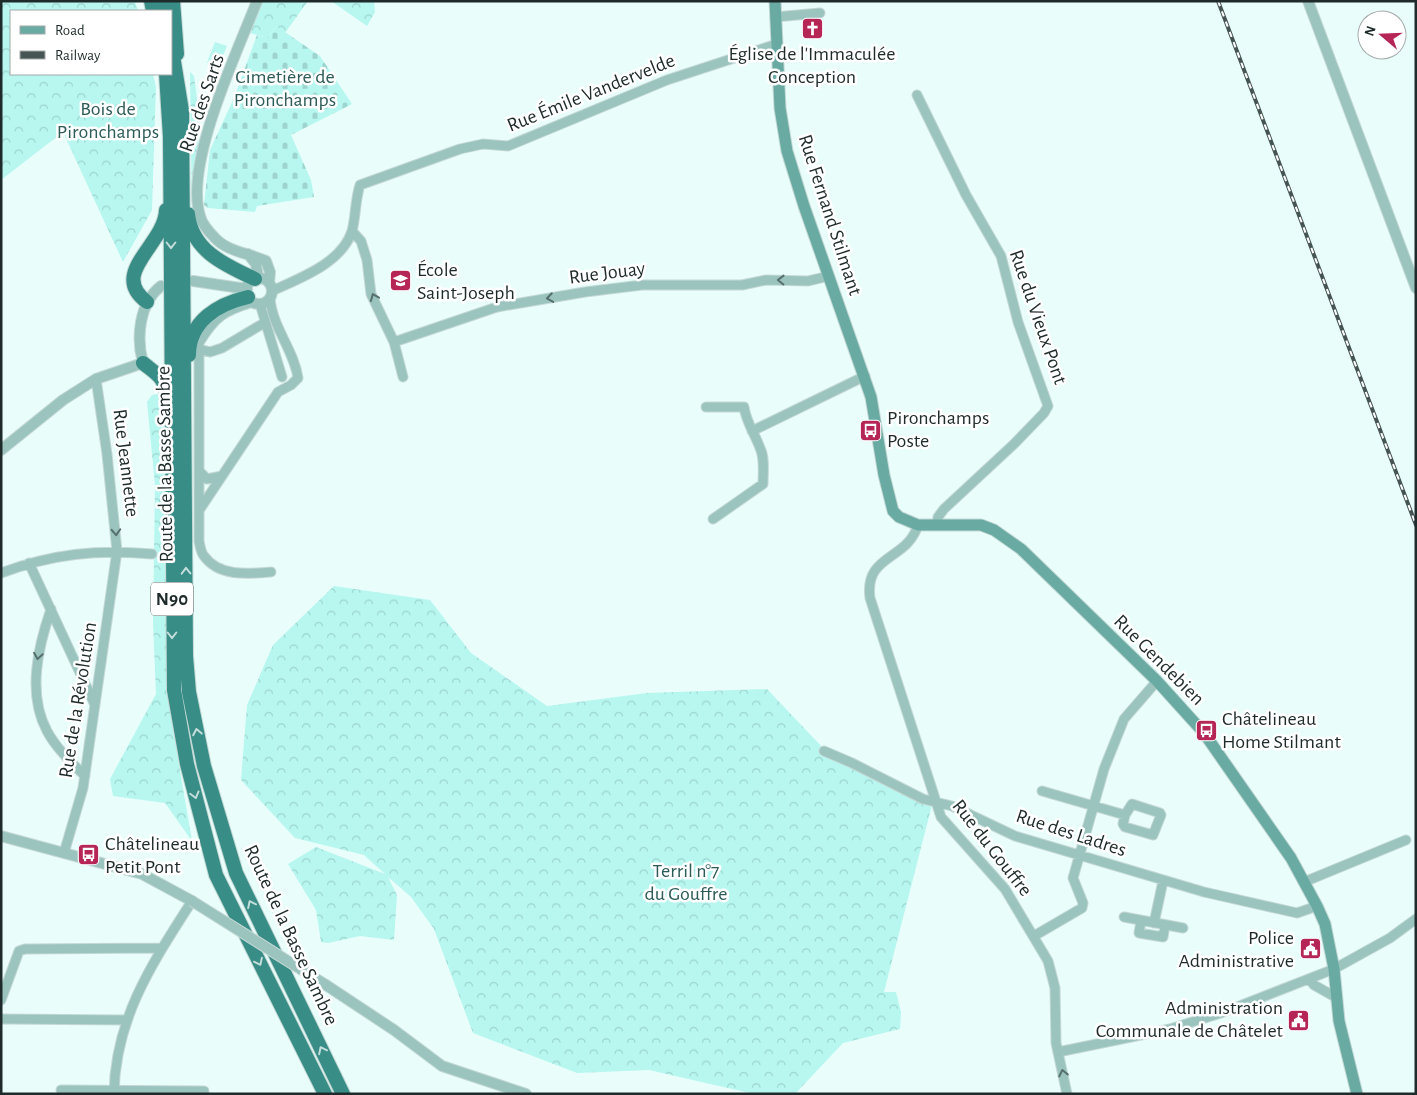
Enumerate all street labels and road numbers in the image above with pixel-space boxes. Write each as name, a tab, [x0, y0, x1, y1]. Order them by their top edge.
street label: Rue Émile Vandervelde	[504, 49, 678, 136]
street label: Rue des Sarts	[176, 52, 228, 154]
street label: Rue Fernand Stilmant	[795, 132, 866, 298]
street label: Rue du Vieux Pont	[1006, 247, 1071, 387]
street label: Rue Jouay	[568, 258, 647, 288]
street label: Route de la Basse Sambre	[153, 366, 177, 562]
street label: Rue Jeannette	[109, 408, 143, 518]
road number: N90	[151, 582, 193, 616]
street label: Rue Gendebien	[1110, 611, 1208, 709]
street label: Rue de la Révolution	[56, 621, 100, 779]
street label: Rue du Gouffre	[948, 796, 1036, 900]
street label: Rue des Ladres	[1013, 806, 1129, 860]
street label: Route de la Basse Sambre	[240, 842, 342, 1028]

